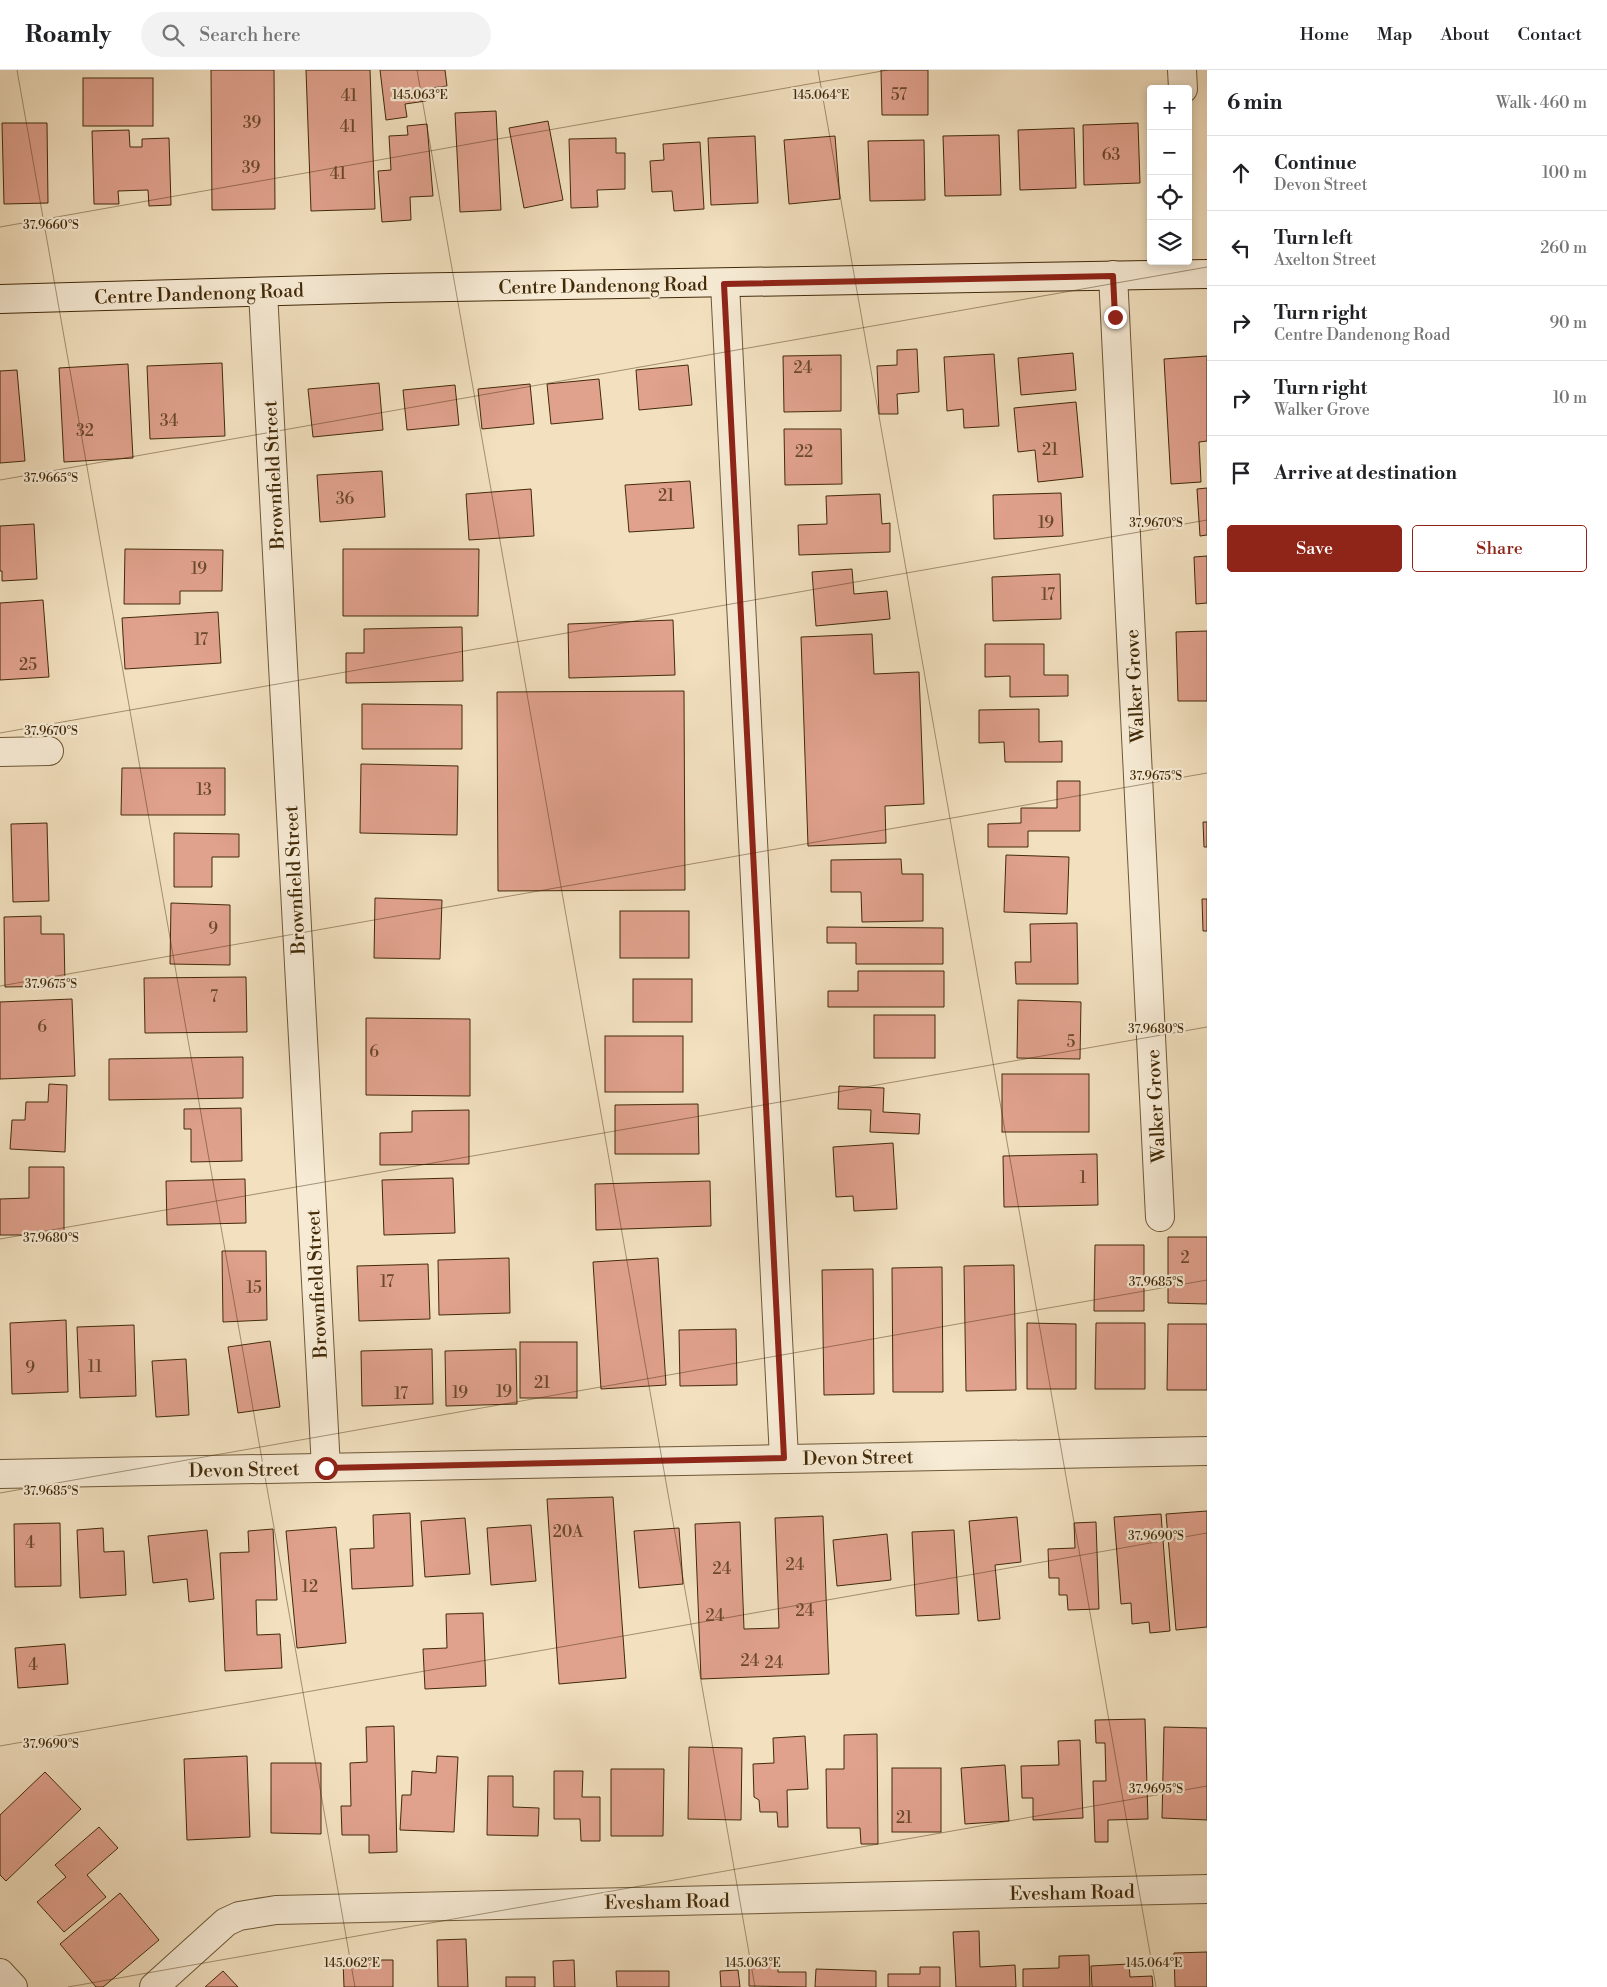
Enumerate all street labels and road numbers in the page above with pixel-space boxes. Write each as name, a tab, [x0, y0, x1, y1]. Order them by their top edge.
street label: Centre Dandenong Road	[498, 272, 708, 300]
street label: Centre Dandenong Road	[94, 278, 304, 310]
street label: Brownfield Street	[258, 400, 290, 551]
street label: Walker Grove	[1120, 629, 1150, 744]
street label: Brownfield Street	[279, 805, 311, 956]
street label: Walker Grove	[1141, 1049, 1171, 1164]
street label: Brownfield Street	[301, 1209, 333, 1360]
street label: Devon Street	[802, 1445, 914, 1471]
street label: Devon Street	[188, 1457, 300, 1483]
street label: Evesham Road	[1009, 1880, 1135, 1906]
street label: Evesham Road	[604, 1889, 730, 1915]

